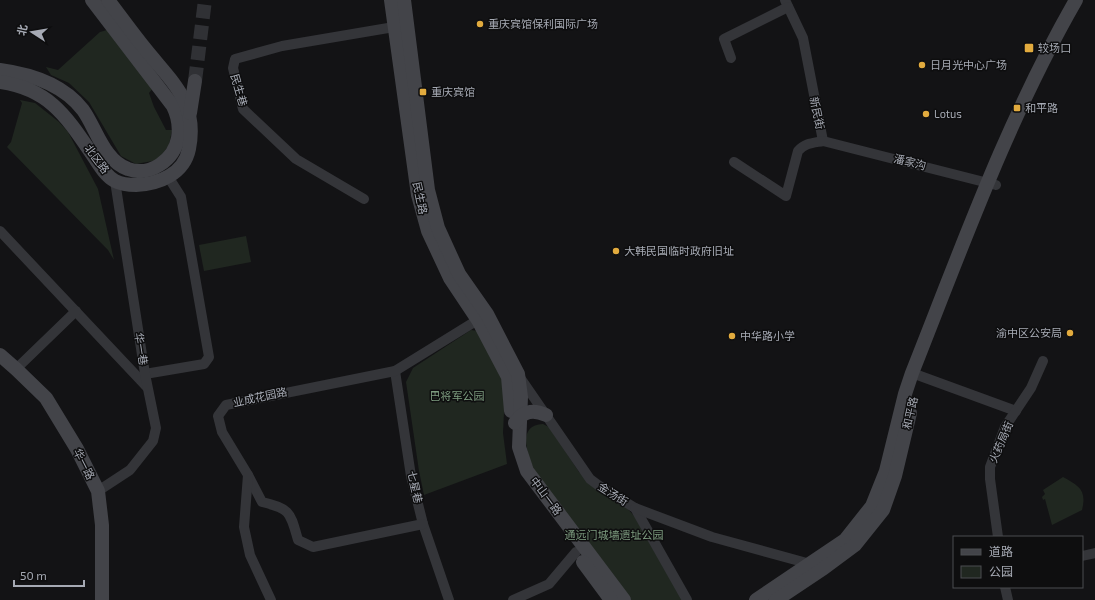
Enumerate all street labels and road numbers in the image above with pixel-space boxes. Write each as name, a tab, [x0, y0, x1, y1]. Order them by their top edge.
street label: 民生巷	[229, 72, 250, 108]
street label: 新民街	[808, 95, 827, 130]
street label: 北区路	[82, 142, 113, 176]
street label: 潘家沟	[893, 151, 928, 172]
street label: 民生路	[411, 180, 430, 215]
street label: 华一巷	[132, 332, 150, 366]
street label: 业成花园路	[232, 384, 288, 409]
street label: 和平路	[899, 395, 920, 430]
street label: 火药局街	[986, 419, 1015, 465]
street label: 华一路	[71, 446, 98, 481]
street label: 七星巷	[405, 469, 426, 504]
street label: 中山一路	[528, 474, 565, 517]
street label: 金汤街	[596, 479, 631, 508]

